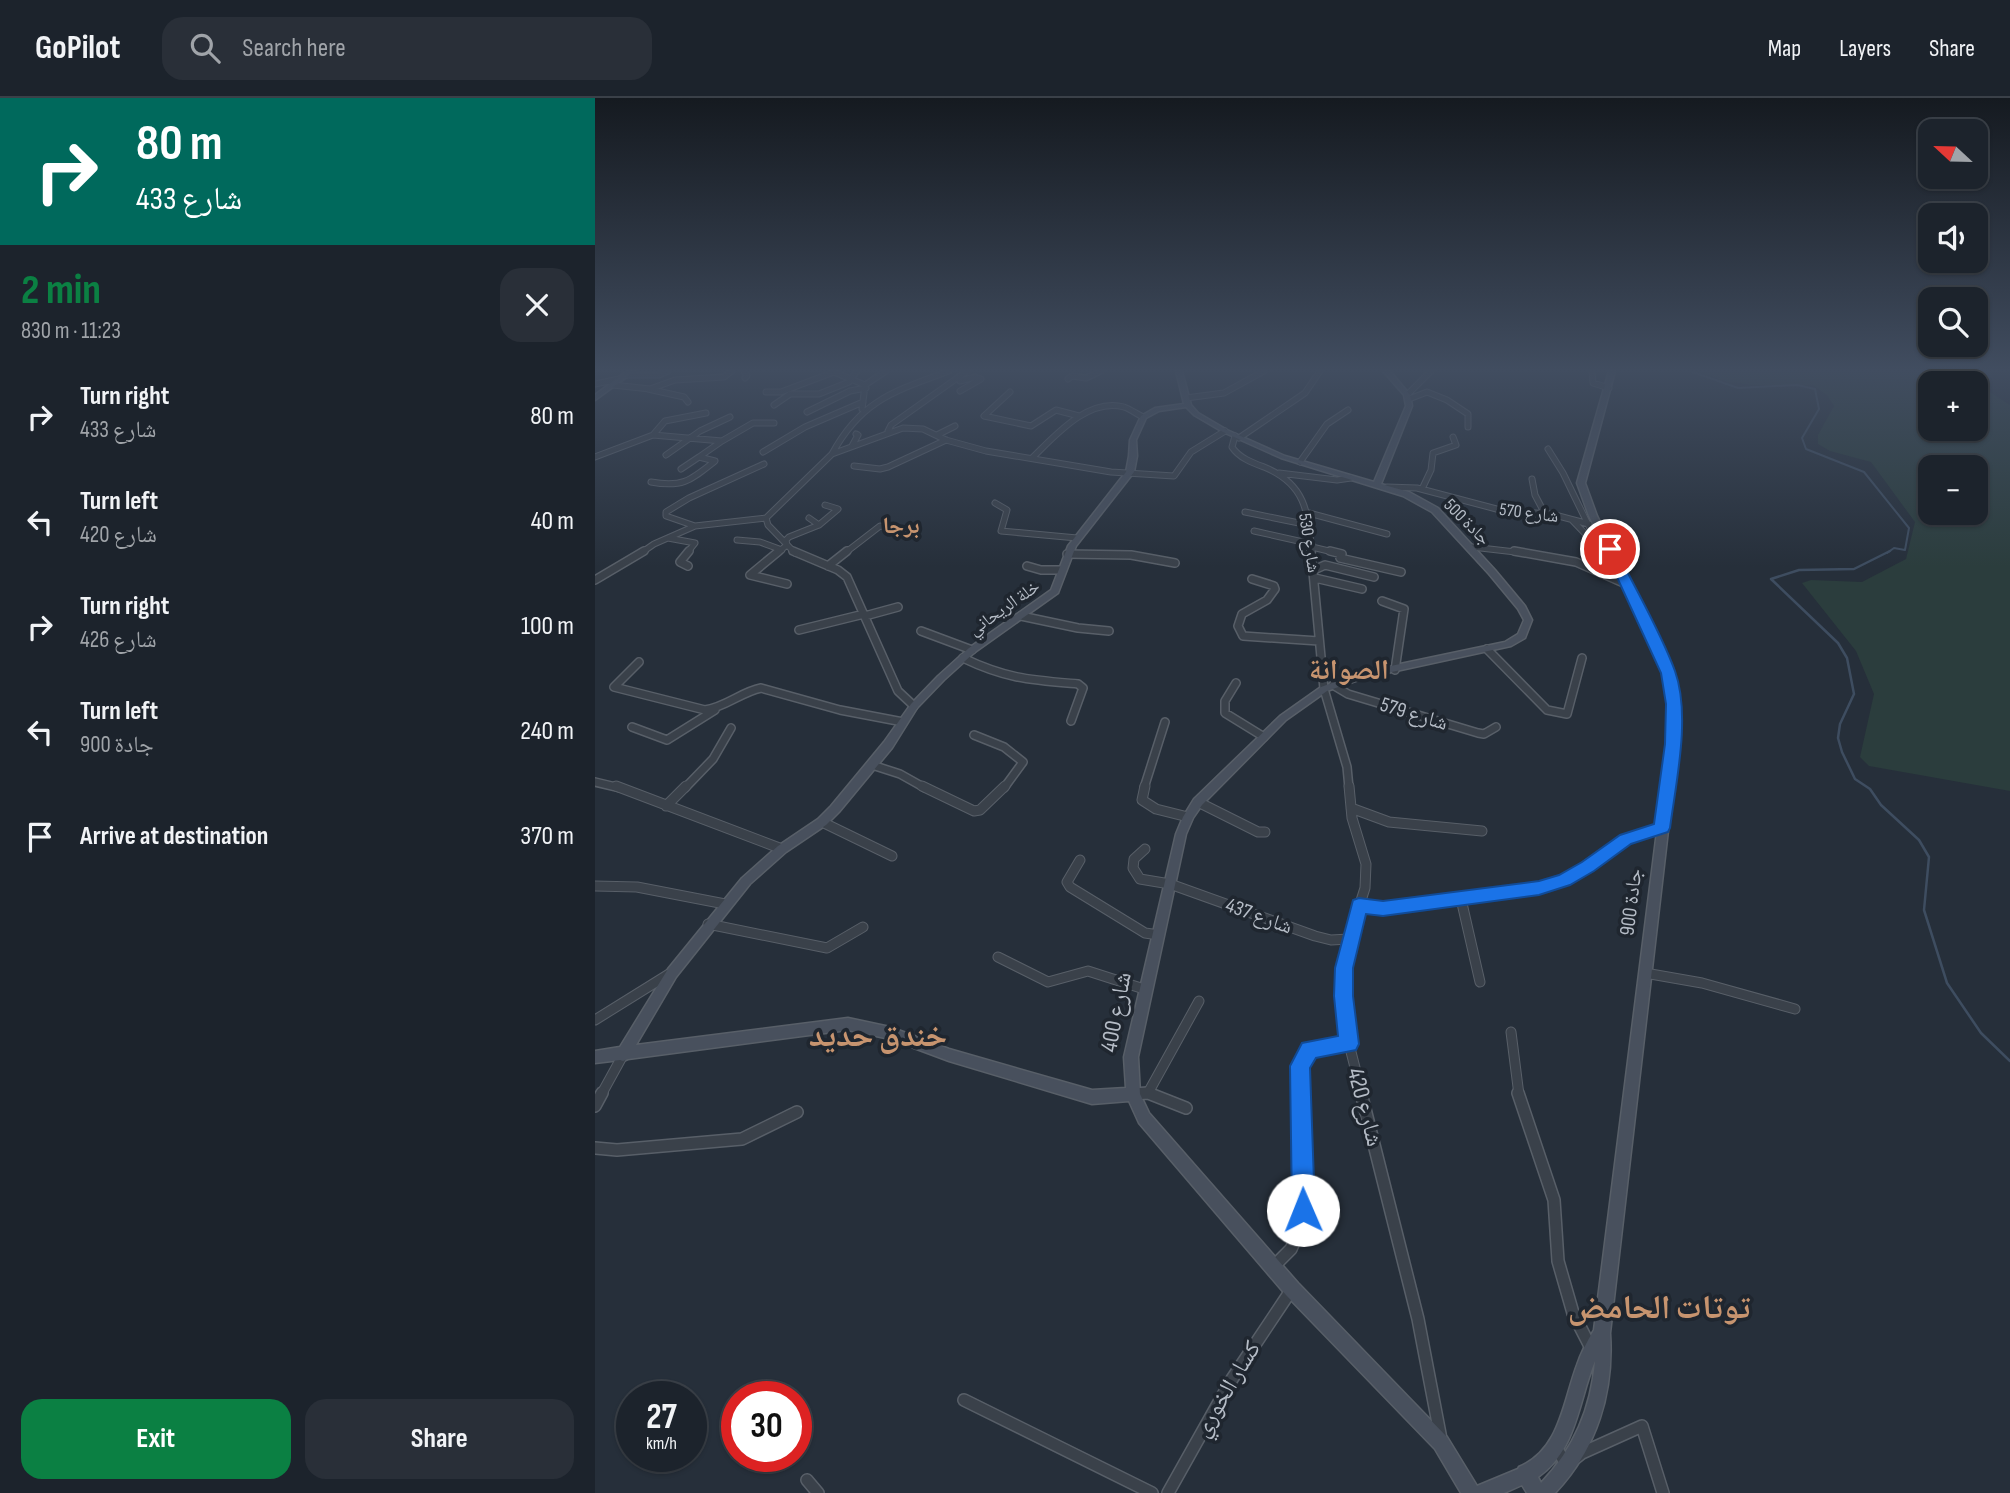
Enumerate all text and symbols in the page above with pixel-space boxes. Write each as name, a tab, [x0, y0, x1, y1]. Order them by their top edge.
search box	[162, 17, 652, 80]
text: GoPilot	[35, 28, 120, 68]
icon: search	[186, 29, 224, 67]
text: Search here	[242, 33, 346, 64]
text: Map	[1768, 34, 1801, 63]
text: Layers	[1839, 34, 1891, 63]
text: Share	[1929, 34, 1975, 63]
text: 80 m	[136, 115, 223, 174]
north arrow	[1918, 119, 1988, 189]
map controls	[1918, 119, 1988, 525]
icon: right	[21, 126, 112, 217]
text: شارع 433	[136, 180, 242, 219]
button: sound	[1918, 203, 1988, 273]
text: 2 min	[21, 265, 101, 316]
button: close	[500, 268, 574, 342]
button: search	[1918, 287, 1988, 357]
text: 830 m · 11:23	[21, 317, 121, 345]
button: +	[1918, 371, 1988, 441]
text: Turn right	[80, 381, 169, 412]
icon: right	[21, 398, 59, 436]
text: 80 m	[530, 401, 574, 432]
text: شارع 433	[80, 416, 156, 444]
button: −	[1918, 455, 1988, 525]
text: Turn left	[80, 486, 158, 517]
street label: جادة 500	[1439, 494, 1495, 550]
street label: شارع 570	[1498, 499, 1560, 527]
icon: left	[21, 503, 59, 541]
text: 40 m	[531, 506, 574, 537]
district label: برجا	[883, 512, 919, 540]
street label: شارع 530	[1294, 512, 1324, 574]
pin	[1580, 519, 1640, 579]
text: شارع 420	[80, 521, 157, 549]
icon: arrive	[1591, 530, 1629, 568]
street label: خلة الريحاني	[964, 576, 1046, 643]
text: Turn right	[80, 591, 169, 622]
icon: right	[21, 608, 59, 646]
text: 100 m	[521, 611, 574, 642]
text: شارع 426	[80, 626, 157, 654]
district label: الصوانة	[1309, 654, 1389, 687]
street label: شارع 579	[1377, 692, 1451, 736]
text: Turn left	[80, 696, 158, 727]
icon: left	[21, 713, 59, 751]
text: 240 m	[520, 716, 574, 747]
text: جادة 900	[80, 731, 154, 759]
icon: arrive	[21, 818, 59, 856]
text: Arrive at destination	[80, 821, 268, 852]
text: 370 m	[520, 821, 574, 852]
street label: جادة 900	[1614, 867, 1648, 937]
street label: شارع 437	[1222, 892, 1296, 940]
street label: شارع 400	[1094, 970, 1138, 1054]
district label: خندق حديد	[809, 1016, 947, 1056]
street label: شارع 420	[1341, 1065, 1389, 1149]
position arrow	[1266, 1173, 1340, 1247]
district label: توتات الحامض	[1568, 1288, 1750, 1328]
street label: كسار الخوري	[1187, 1336, 1271, 1444]
speed limit sign: 30	[721, 1381, 812, 1472]
text: 27	[646, 1396, 677, 1439]
button: Exit	[21, 1399, 291, 1479]
button: Share	[305, 1399, 574, 1479]
text: km/h	[646, 1433, 677, 1454]

